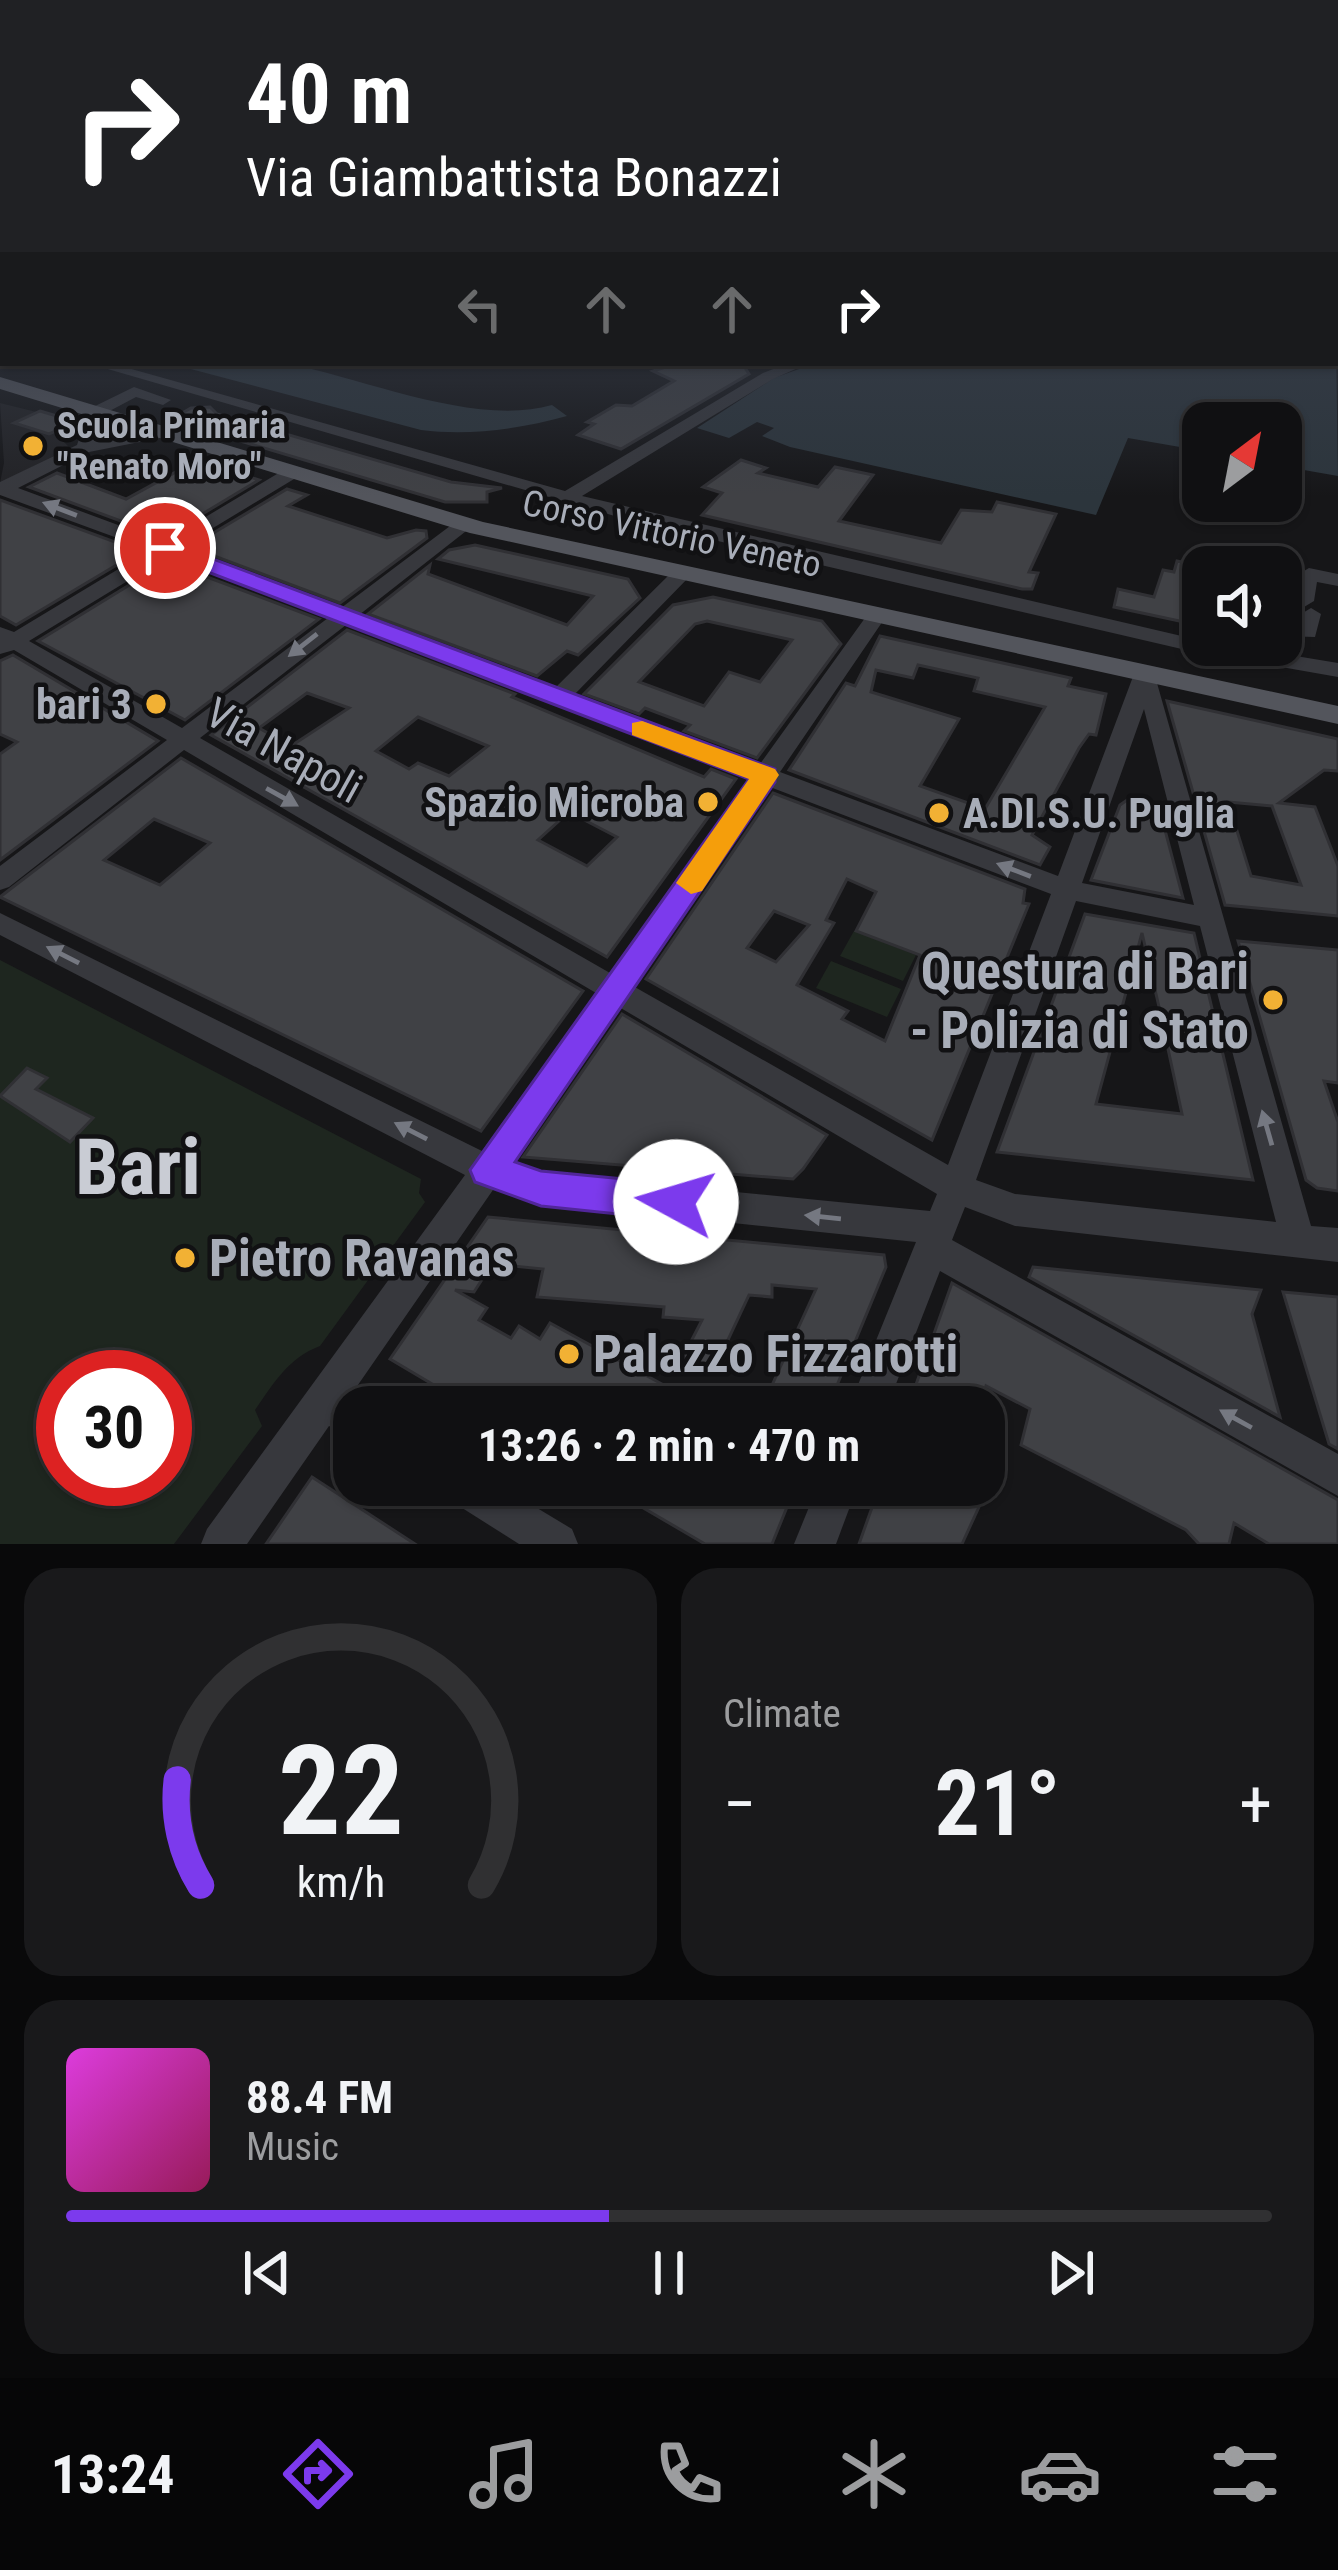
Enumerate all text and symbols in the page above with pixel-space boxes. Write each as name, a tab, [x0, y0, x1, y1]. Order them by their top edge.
text: 40 m	[246, 45, 413, 144]
icon: right	[48, 48, 204, 204]
text: Via Giambattista Bonazzi	[246, 146, 782, 209]
icon: left	[447, 276, 513, 342]
icon: ahead	[573, 276, 639, 342]
icon: ahead	[699, 276, 765, 342]
icon: right	[825, 276, 891, 342]
north arrow	[1182, 402, 1302, 522]
map controls	[1182, 402, 1302, 666]
place label: Scuola Primaria "Renato Moro"	[57, 405, 286, 488]
marker: Scuola Primaria "Renato Moro"	[20, 433, 46, 459]
street label: Corso Vittorio Veneto	[519, 482, 825, 586]
pin	[114, 497, 216, 599]
one-way arrow	[42, 498, 78, 517]
icon: arrive	[132, 515, 198, 581]
button: sound	[1182, 546, 1302, 666]
one-way arrow	[288, 632, 319, 657]
place label: bari 3	[36, 680, 132, 729]
street label: Via Napoli	[197, 688, 370, 813]
marker: bari 3	[143, 691, 169, 717]
place label: Spazio Microba	[424, 778, 684, 827]
one-way arrow	[265, 786, 299, 807]
marker: Spazio Microba	[695, 789, 721, 815]
place label: A.DI.S.U. Puglia	[963, 789, 1235, 838]
marker: A.DI.S.U. Puglia	[926, 800, 952, 826]
one-way arrow	[996, 859, 1032, 878]
place label: Questura di Bari - Polizia di Stato	[910, 942, 1249, 1060]
one-way arrow	[46, 946, 80, 966]
marker: Questura di Bari - Polizia di Stato	[1260, 987, 1286, 1013]
one-way arrow	[1257, 1109, 1276, 1146]
district label: Bari	[75, 1122, 201, 1213]
one-way arrow	[394, 1122, 428, 1142]
position arrow	[613, 1139, 739, 1265]
one-way arrow	[803, 1207, 841, 1226]
place label: Pietro Ravanas	[209, 1229, 515, 1288]
marker: Pietro Ravanas	[172, 1245, 198, 1271]
place label: Palazzo Fizzarotti	[593, 1325, 958, 1384]
marker: Palazzo Fizzarotti	[556, 1341, 582, 1367]
speed limit sign: 30	[36, 1350, 192, 1506]
one-way arrow	[1219, 1409, 1253, 1430]
text: 13:26 · 2 min · 470 m	[478, 1419, 860, 1472]
text: Climate	[723, 1691, 841, 1737]
text: 22	[277, 1718, 404, 1864]
text: 21°	[935, 1752, 1061, 1857]
text: −	[723, 1766, 756, 1843]
text: +	[1239, 1766, 1272, 1843]
text: km/h	[296, 1857, 385, 1907]
text: 88.4 FM	[246, 2071, 393, 2124]
text: Music	[246, 2124, 339, 2170]
icon: previous	[234, 2240, 300, 2306]
icon: pause	[636, 2240, 702, 2306]
icon: next	[1038, 2240, 1104, 2306]
icon: directions	[276, 2432, 360, 2516]
icon: music	[462, 2432, 546, 2516]
icon: phone	[647, 2432, 731, 2516]
icon: climate	[832, 2432, 916, 2516]
icon: car	[1018, 2432, 1102, 2516]
icon: filters	[1203, 2432, 1287, 2516]
text: 13:24	[51, 2443, 175, 2506]

